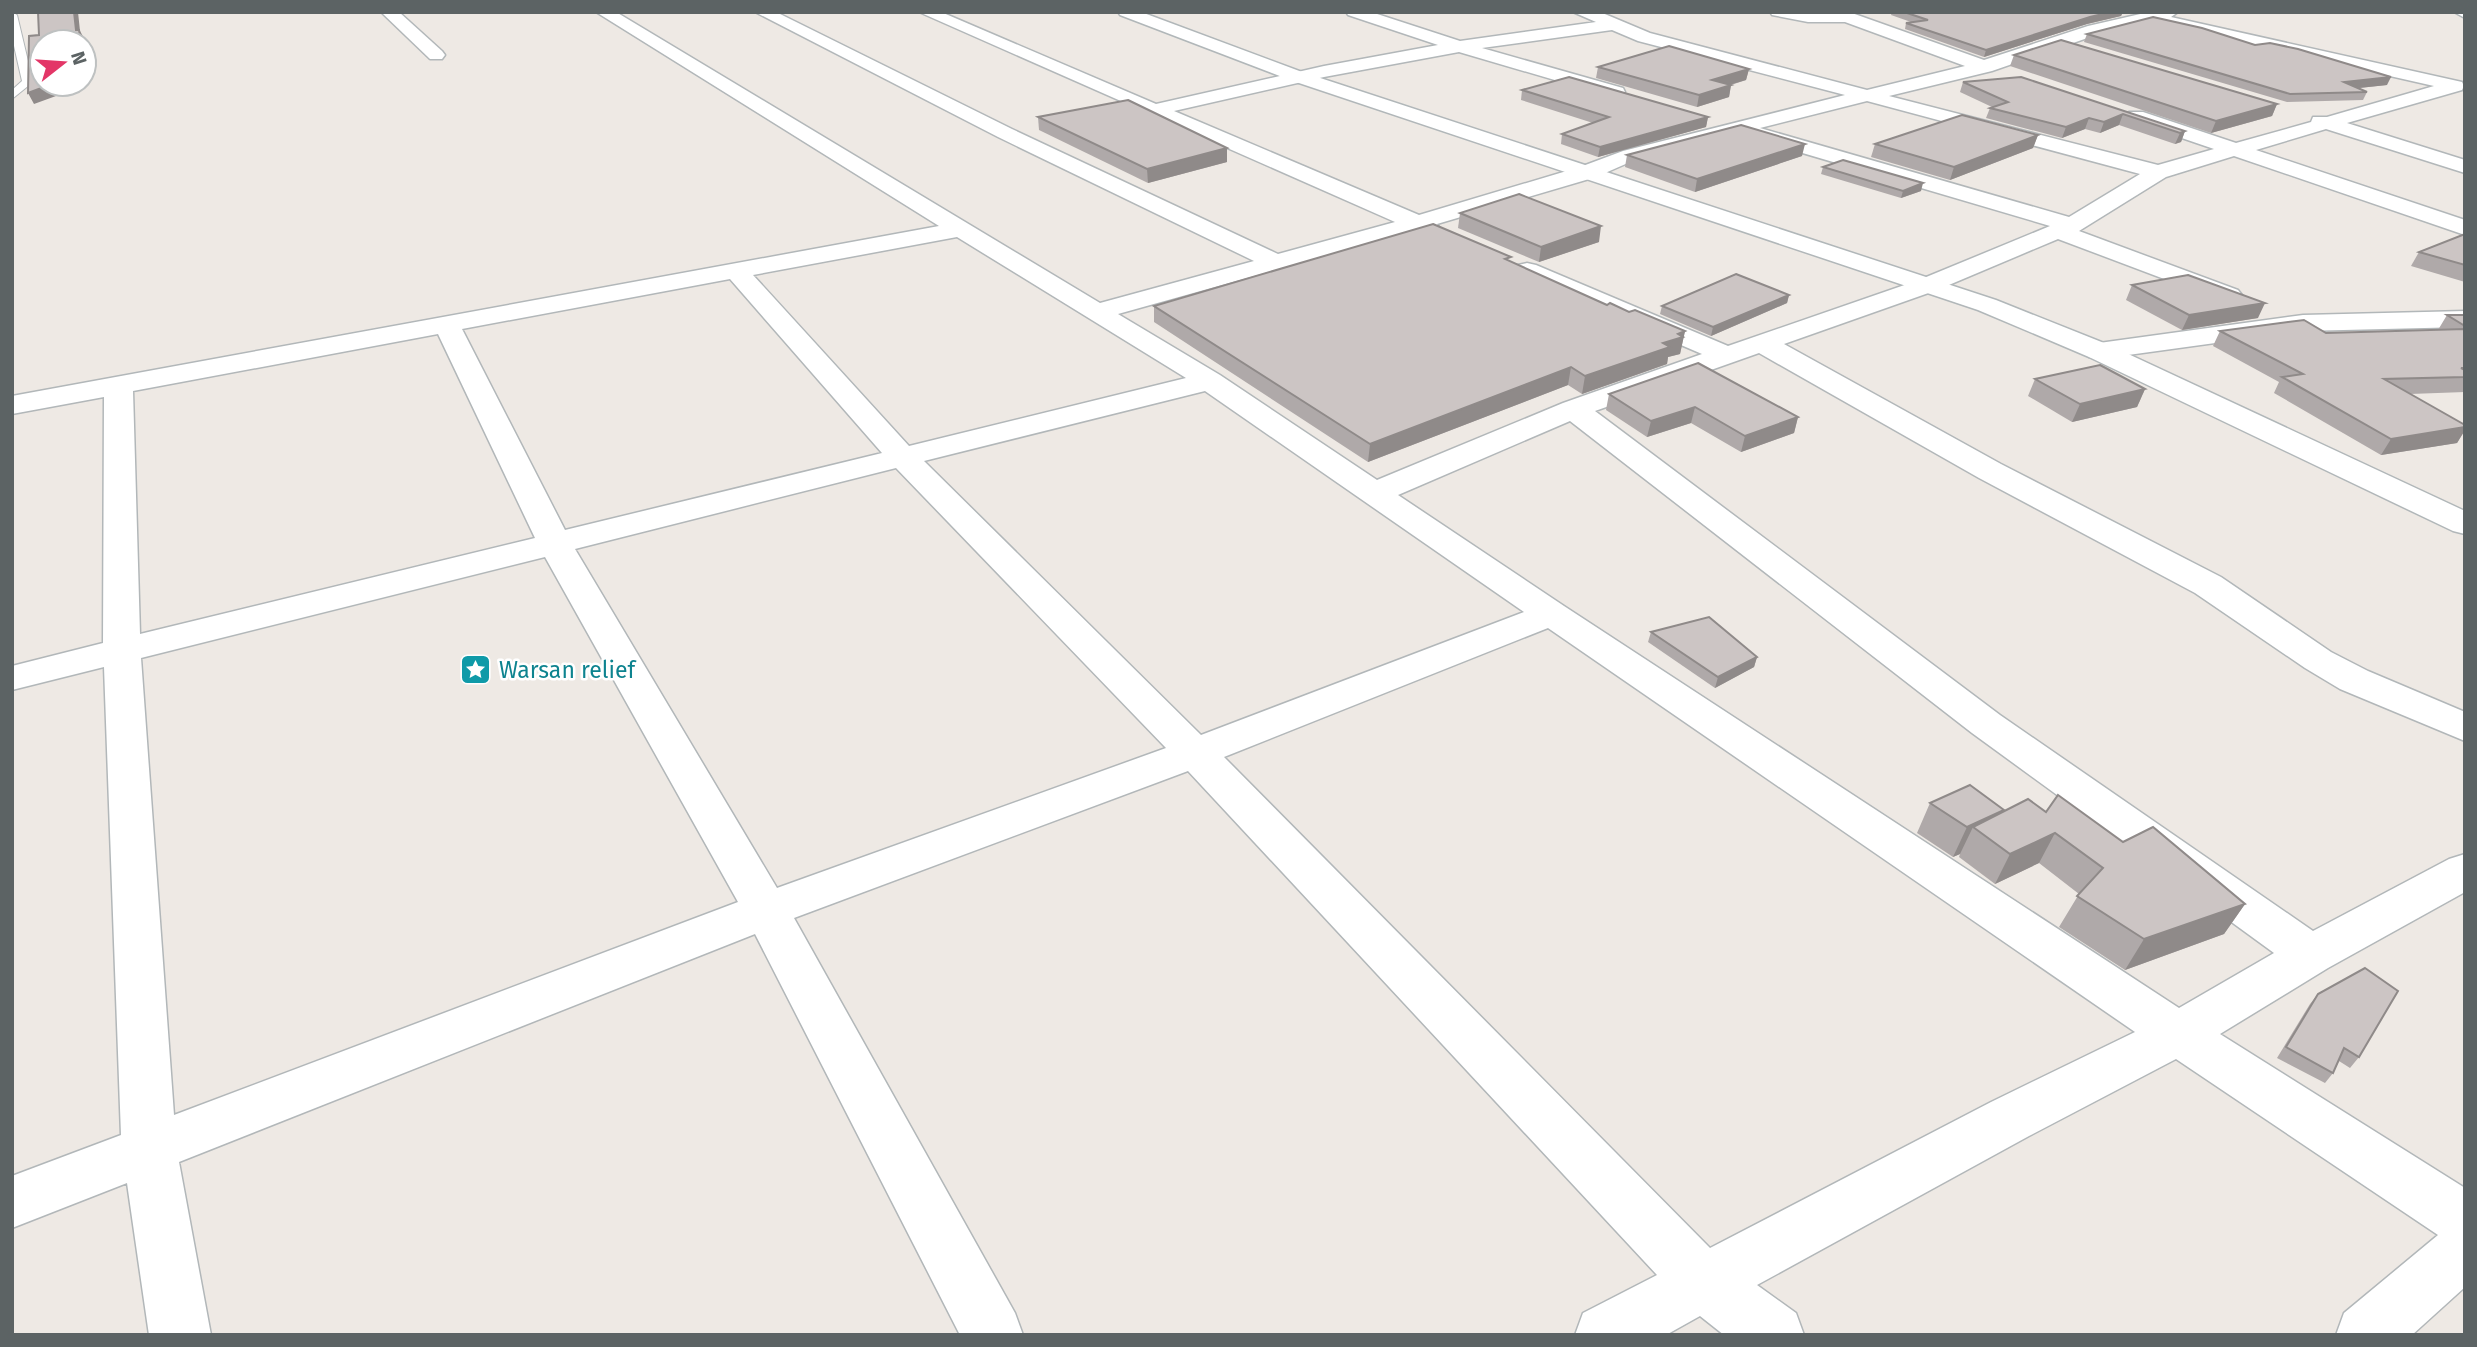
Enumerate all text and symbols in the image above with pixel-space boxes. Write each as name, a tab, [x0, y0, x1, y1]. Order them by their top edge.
north arrow	[28, 28, 98, 98]
text: N	[66, 49, 92, 68]
place icon: Warsan relief	[459, 653, 493, 687]
place label: Warsan relief	[499, 656, 637, 684]

